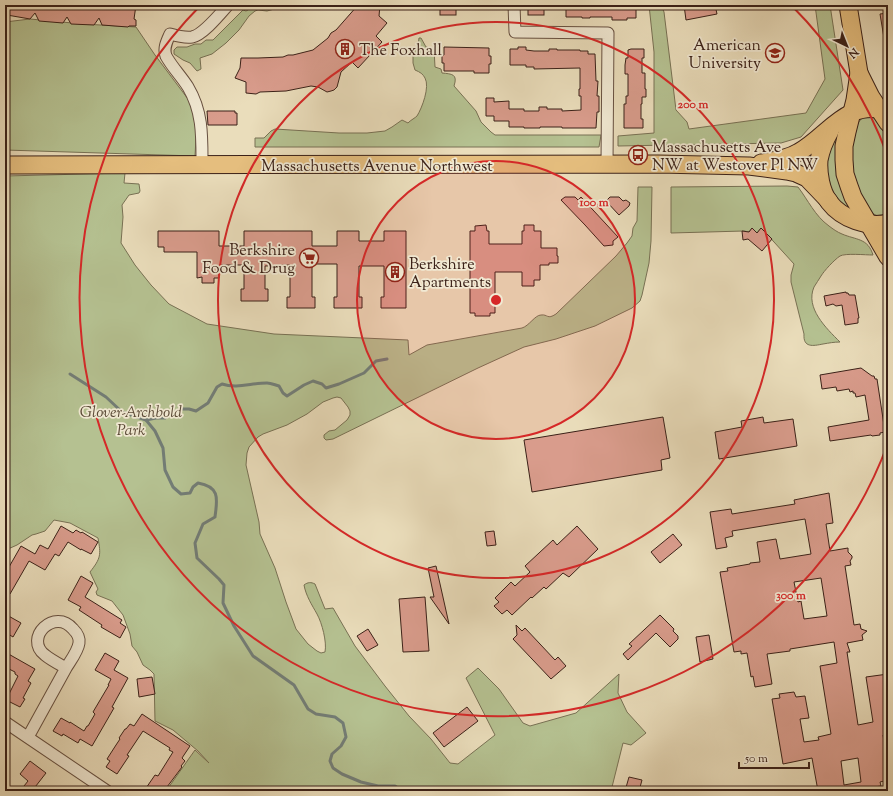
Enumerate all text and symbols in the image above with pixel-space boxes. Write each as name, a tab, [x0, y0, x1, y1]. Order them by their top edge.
north arrow	[827, 26, 867, 66]
place label: American University	[688, 35, 762, 76]
building icon: The Foxhall	[334, 38, 356, 60]
place label: The Foxhall	[359, 40, 443, 63]
school or university icon: American University	[764, 42, 786, 64]
text: N	[844, 43, 863, 62]
text: 200 m	[678, 96, 708, 114]
place label: Massachusetts Ave NW at Westover Pl NW	[652, 137, 818, 178]
bus stop icon: Massachusetts Ave NW at Westover Pl NW	[627, 144, 649, 166]
street label: Massachusetts Avenue Northwest	[261, 156, 493, 179]
text: 100 m	[578, 194, 609, 212]
place label: Berkshire Food & Drug	[202, 240, 295, 281]
supermarket icon: Berkshire Food & Drug	[298, 247, 320, 269]
place label: Berkshire Apartments	[409, 254, 491, 295]
building icon: Berkshire Apartments	[384, 261, 406, 283]
centre of rings	[489, 293, 503, 307]
park label: Glover-Archbold Park	[80, 402, 182, 443]
text: 300 m	[776, 587, 806, 605]
scale bar	[739, 744, 809, 770]
text: 50 m	[744, 750, 768, 768]

